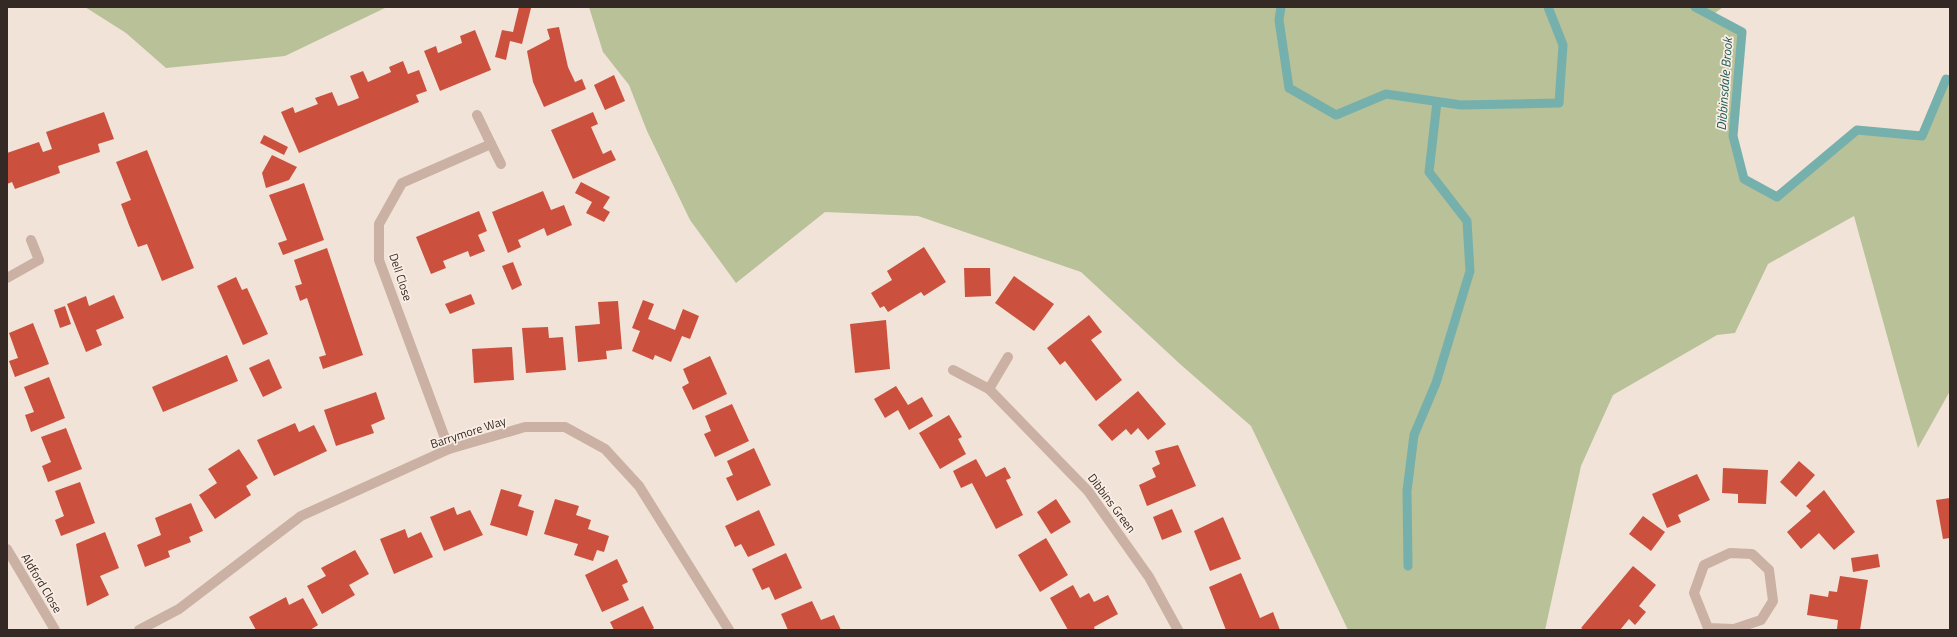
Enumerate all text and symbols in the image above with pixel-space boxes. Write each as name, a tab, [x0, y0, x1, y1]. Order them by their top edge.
water label: Dibbinsdale Brook	[1711, 35, 1737, 131]
street label: Dell Close	[384, 251, 418, 303]
street label: Barrymore Way	[428, 411, 509, 453]
street label: Dibbins Green	[1083, 469, 1141, 537]
street label: Aldford Close	[17, 550, 67, 616]

